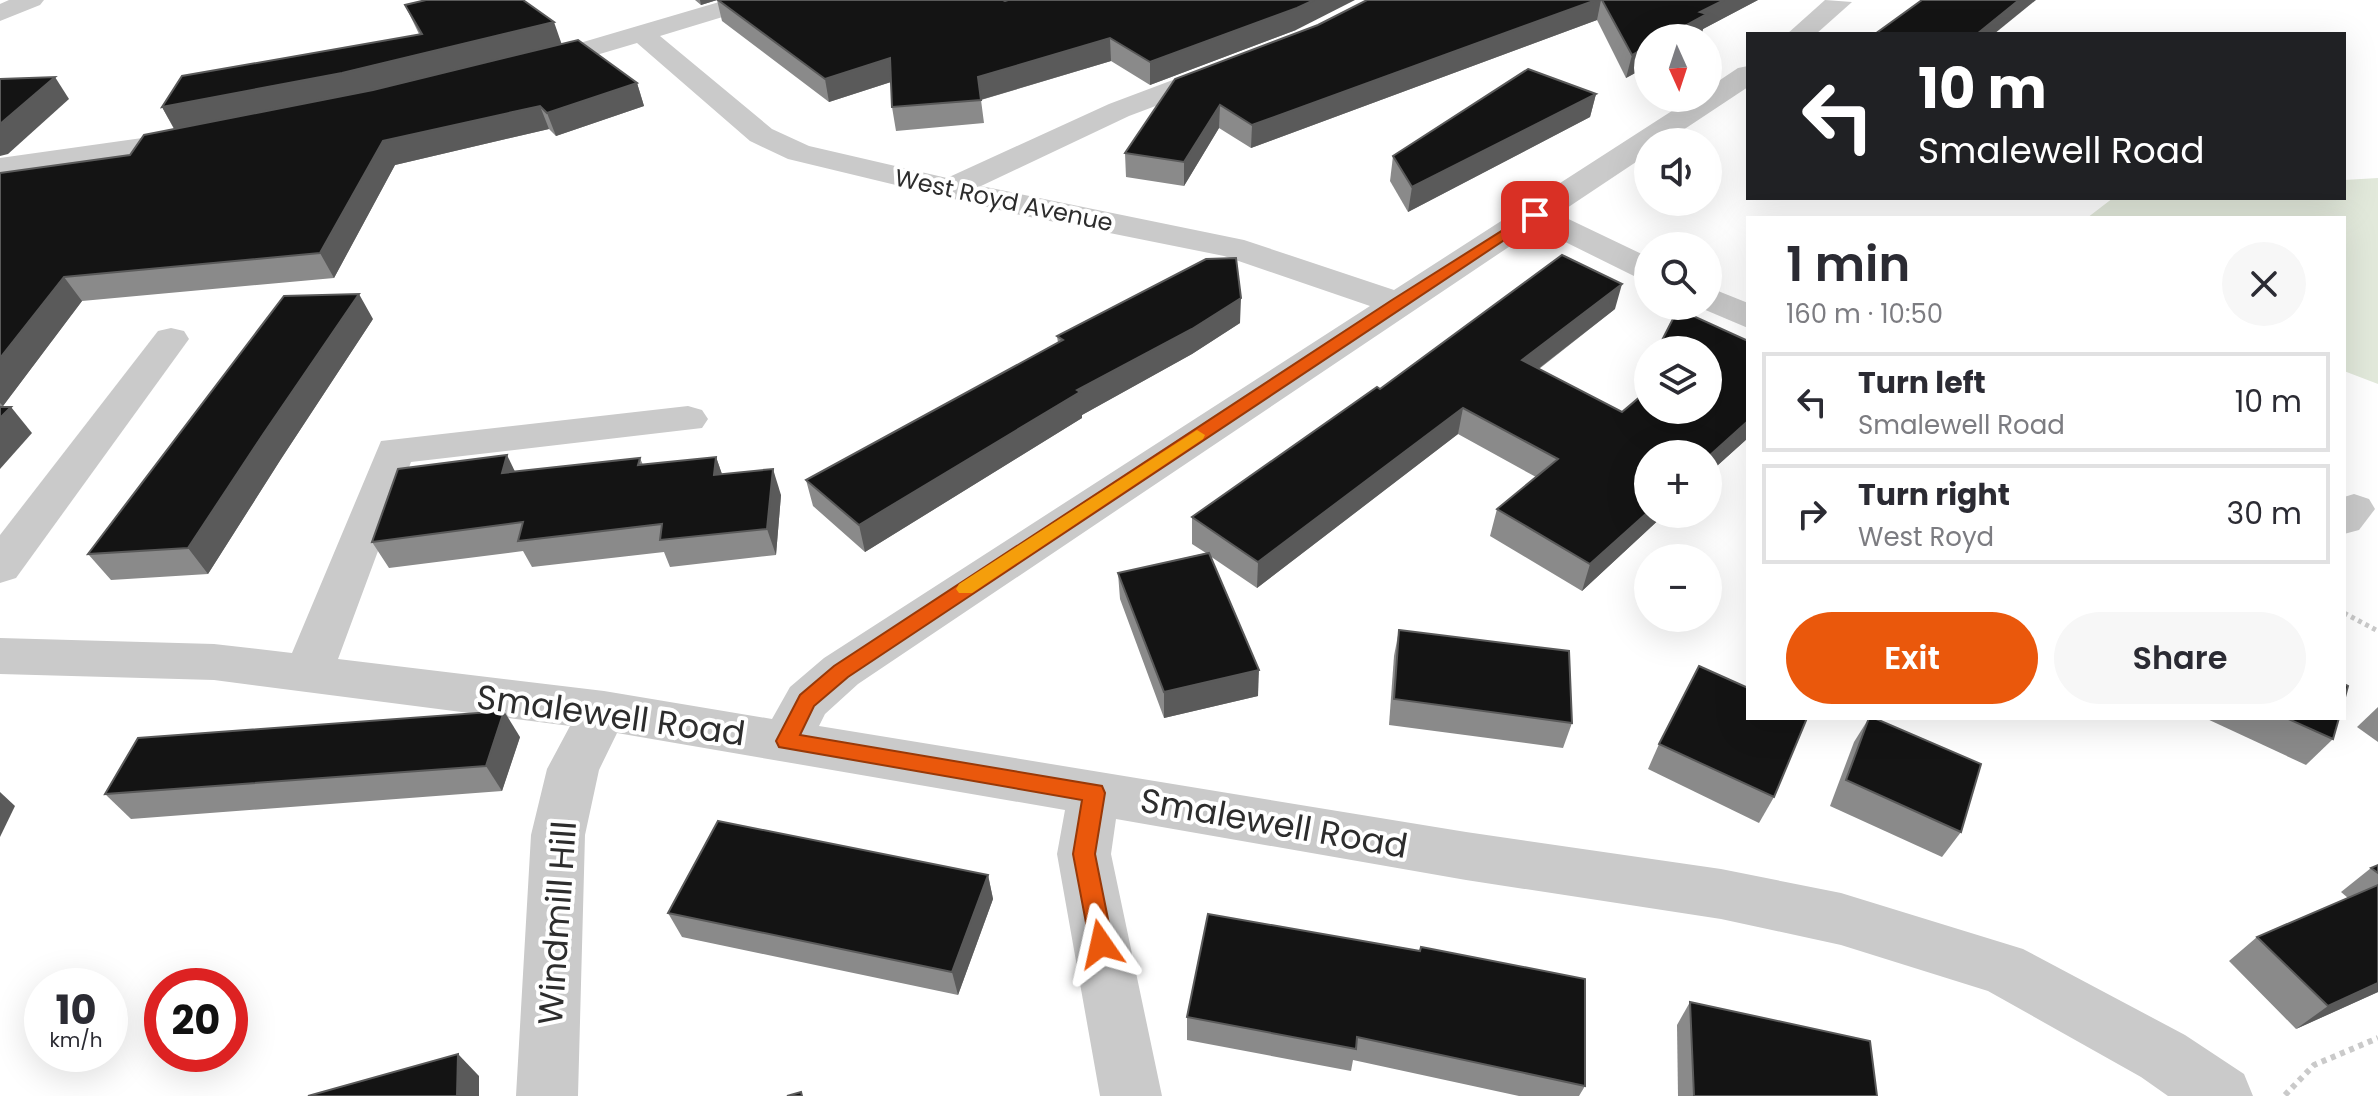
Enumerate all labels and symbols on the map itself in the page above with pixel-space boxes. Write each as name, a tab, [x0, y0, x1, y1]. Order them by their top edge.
north arrow	[1634, 24, 1722, 112]
street label: West Royd Avenue	[892, 161, 1116, 239]
pin	[1501, 181, 1569, 249]
street label: Smalewell Road	[474, 672, 748, 758]
street label: Smalewell Road	[1137, 776, 1411, 870]
street label: Windmill Hill	[526, 820, 588, 1026]
position arrow	[1059, 902, 1143, 986]
speed limit sign: 20	[144, 968, 248, 1072]

